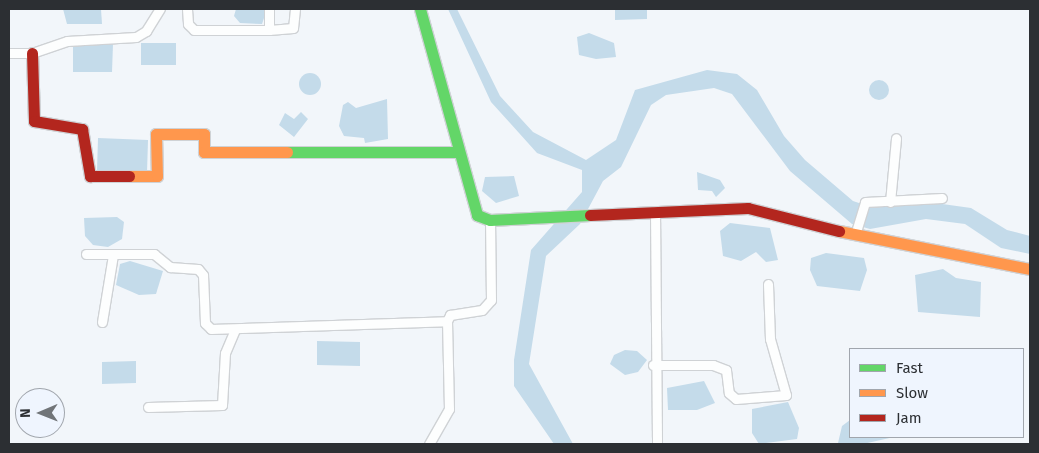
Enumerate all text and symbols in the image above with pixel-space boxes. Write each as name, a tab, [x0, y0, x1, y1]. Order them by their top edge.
legend	[849, 348, 1024, 438]
text: Fast	[896, 359, 923, 377]
text: Slow	[896, 384, 928, 402]
north arrow	[15, 388, 65, 438]
text: N	[17, 408, 34, 418]
text: Jam	[896, 409, 922, 427]

